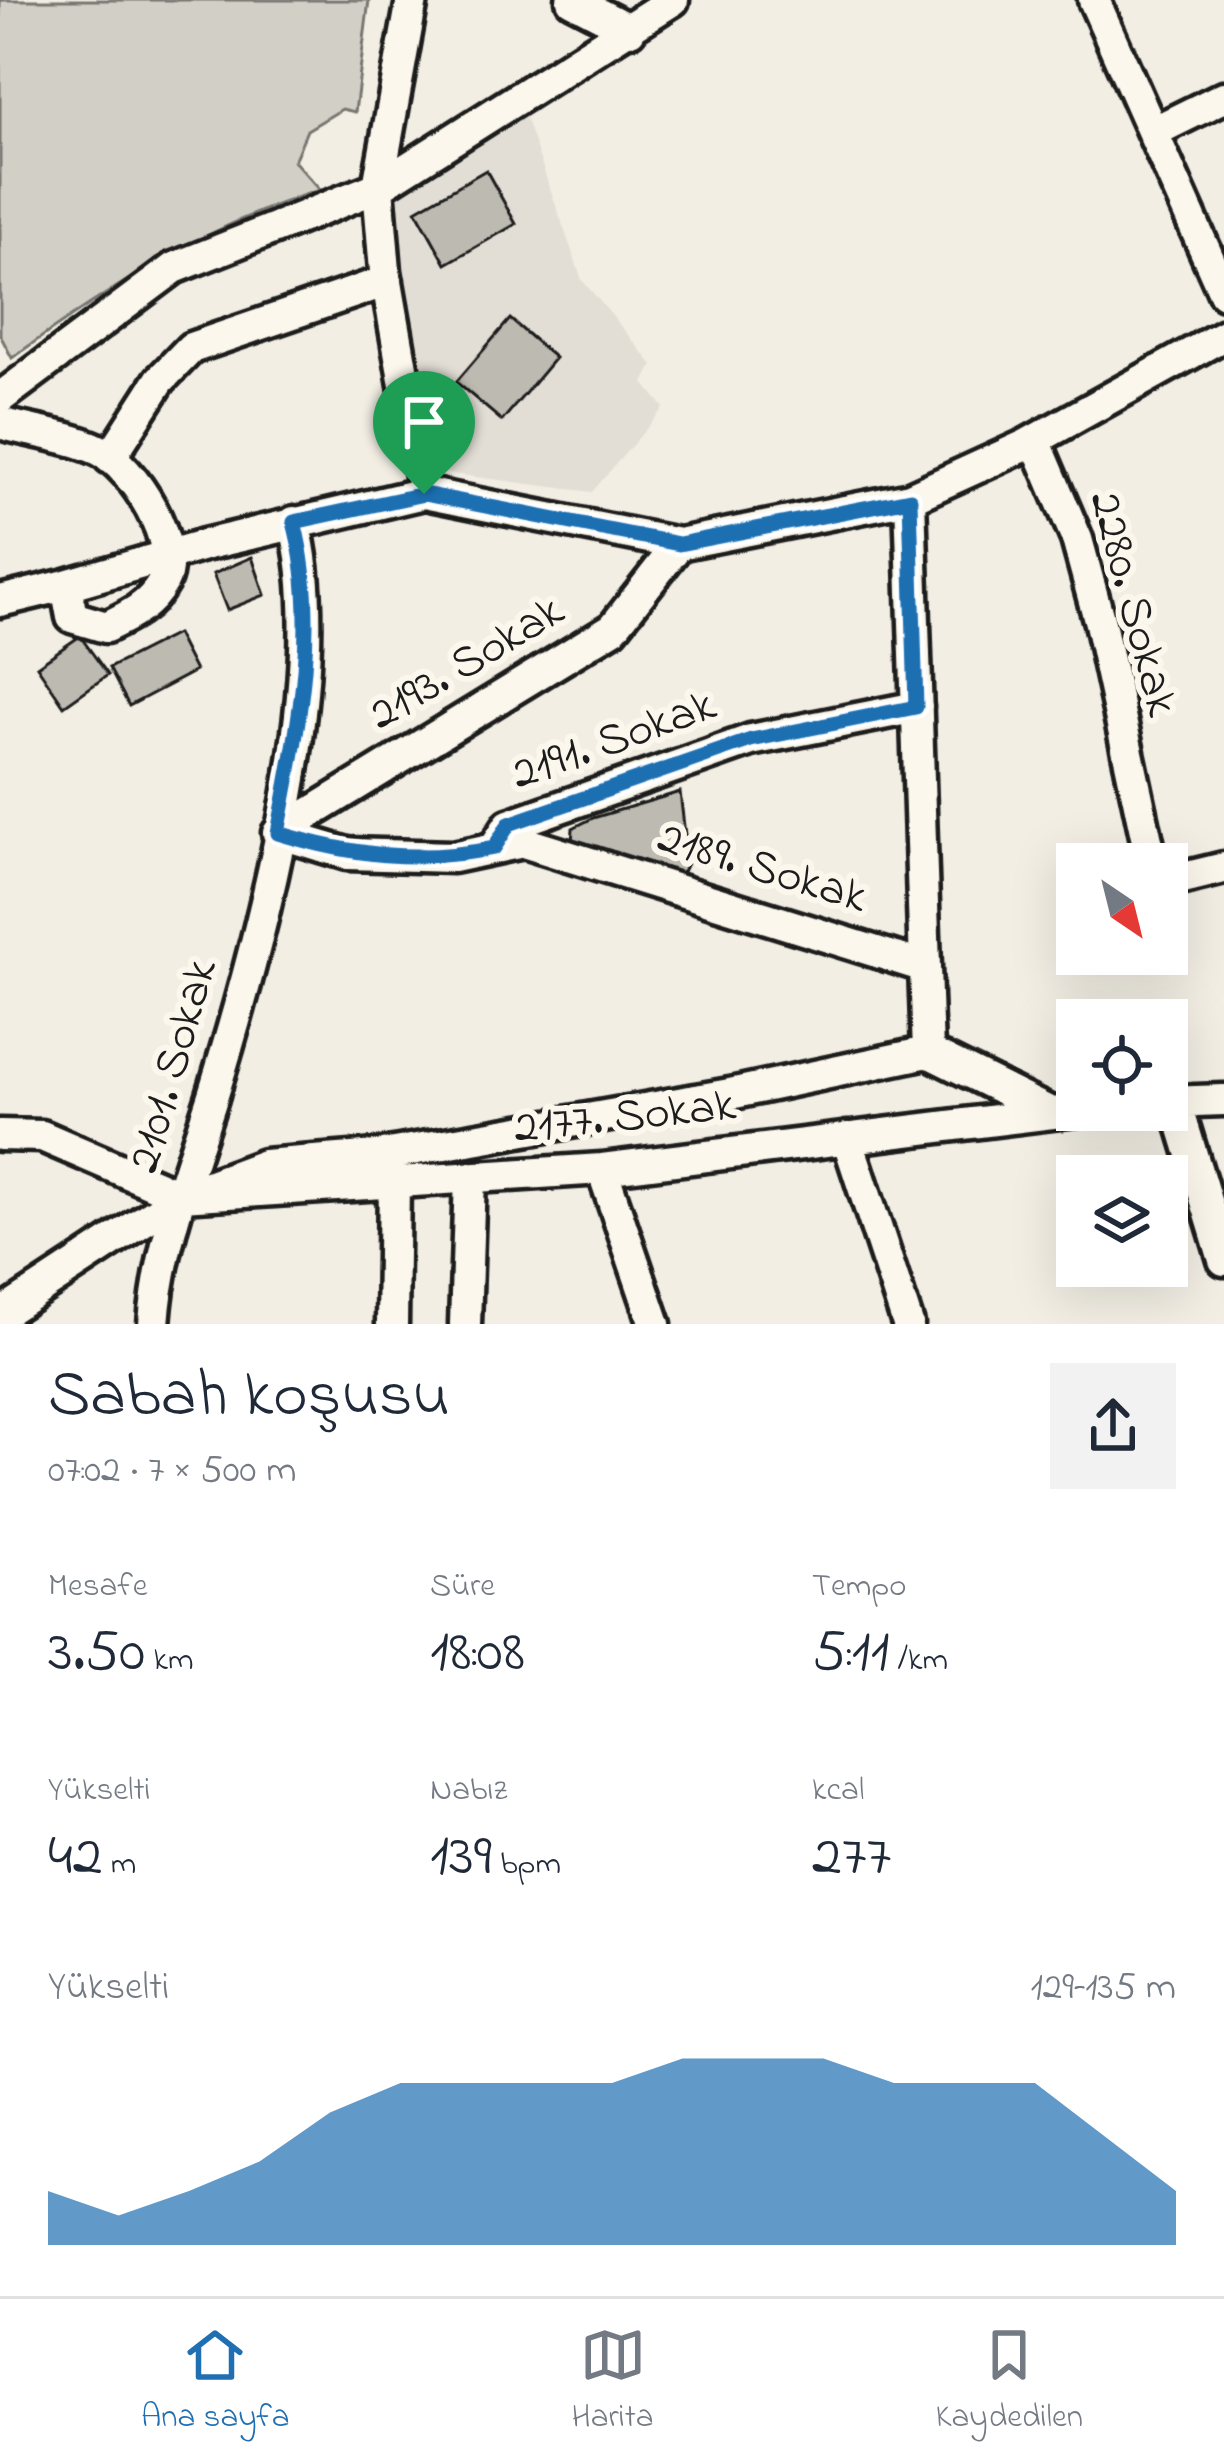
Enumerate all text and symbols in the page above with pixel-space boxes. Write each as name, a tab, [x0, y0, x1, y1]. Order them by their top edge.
pin	[373, 371, 475, 494]
icon: arrive	[391, 389, 457, 455]
street label: 2280. Sokak	[1068, 484, 1196, 725]
street label: 2193. Sokak	[356, 577, 579, 750]
street label: 2191. Sokak	[502, 671, 727, 810]
street label: 2189. Sokak	[649, 804, 876, 934]
north arrow	[1056, 843, 1188, 975]
map controls	[1056, 843, 1188, 1287]
street label: 2101. Sokak	[110, 950, 238, 1181]
button: locate	[1056, 999, 1188, 1131]
street label: 2177. Sokak	[511, 1071, 740, 1164]
button: layers	[1056, 1155, 1188, 1287]
text: Sabah koşusu	[48, 1350, 450, 1446]
button: share	[1050, 1363, 1176, 1489]
text: 07:02 · 7 × 500 m	[48, 1443, 296, 1500]
text: Mesafe	[48, 1563, 148, 1611]
text: Süre	[430, 1563, 495, 1611]
text: Tempo	[812, 1563, 906, 1611]
text: 3.50	[48, 1611, 145, 1698]
text: 18:08	[430, 1611, 525, 1698]
text: 5:11	[812, 1611, 890, 1698]
text: km	[145, 1637, 194, 1685]
text: /km	[890, 1637, 948, 1685]
text: Yükselti	[48, 1767, 151, 1815]
text: Nabız	[430, 1767, 507, 1815]
text: kcal	[812, 1767, 864, 1815]
text: 42	[48, 1815, 103, 1902]
text: 139	[430, 1815, 492, 1902]
text: 277	[812, 1815, 891, 1902]
text: m	[103, 1841, 136, 1889]
text: bpm	[492, 1841, 561, 1889]
text: Yükselti	[48, 1960, 169, 2017]
text: 129–135 m	[1030, 1960, 1176, 2017]
tab: Ana sayfa	[141, 2322, 290, 2442]
tab: Harita	[572, 2322, 654, 2442]
tab: Kaydedilen	[935, 2322, 1083, 2442]

